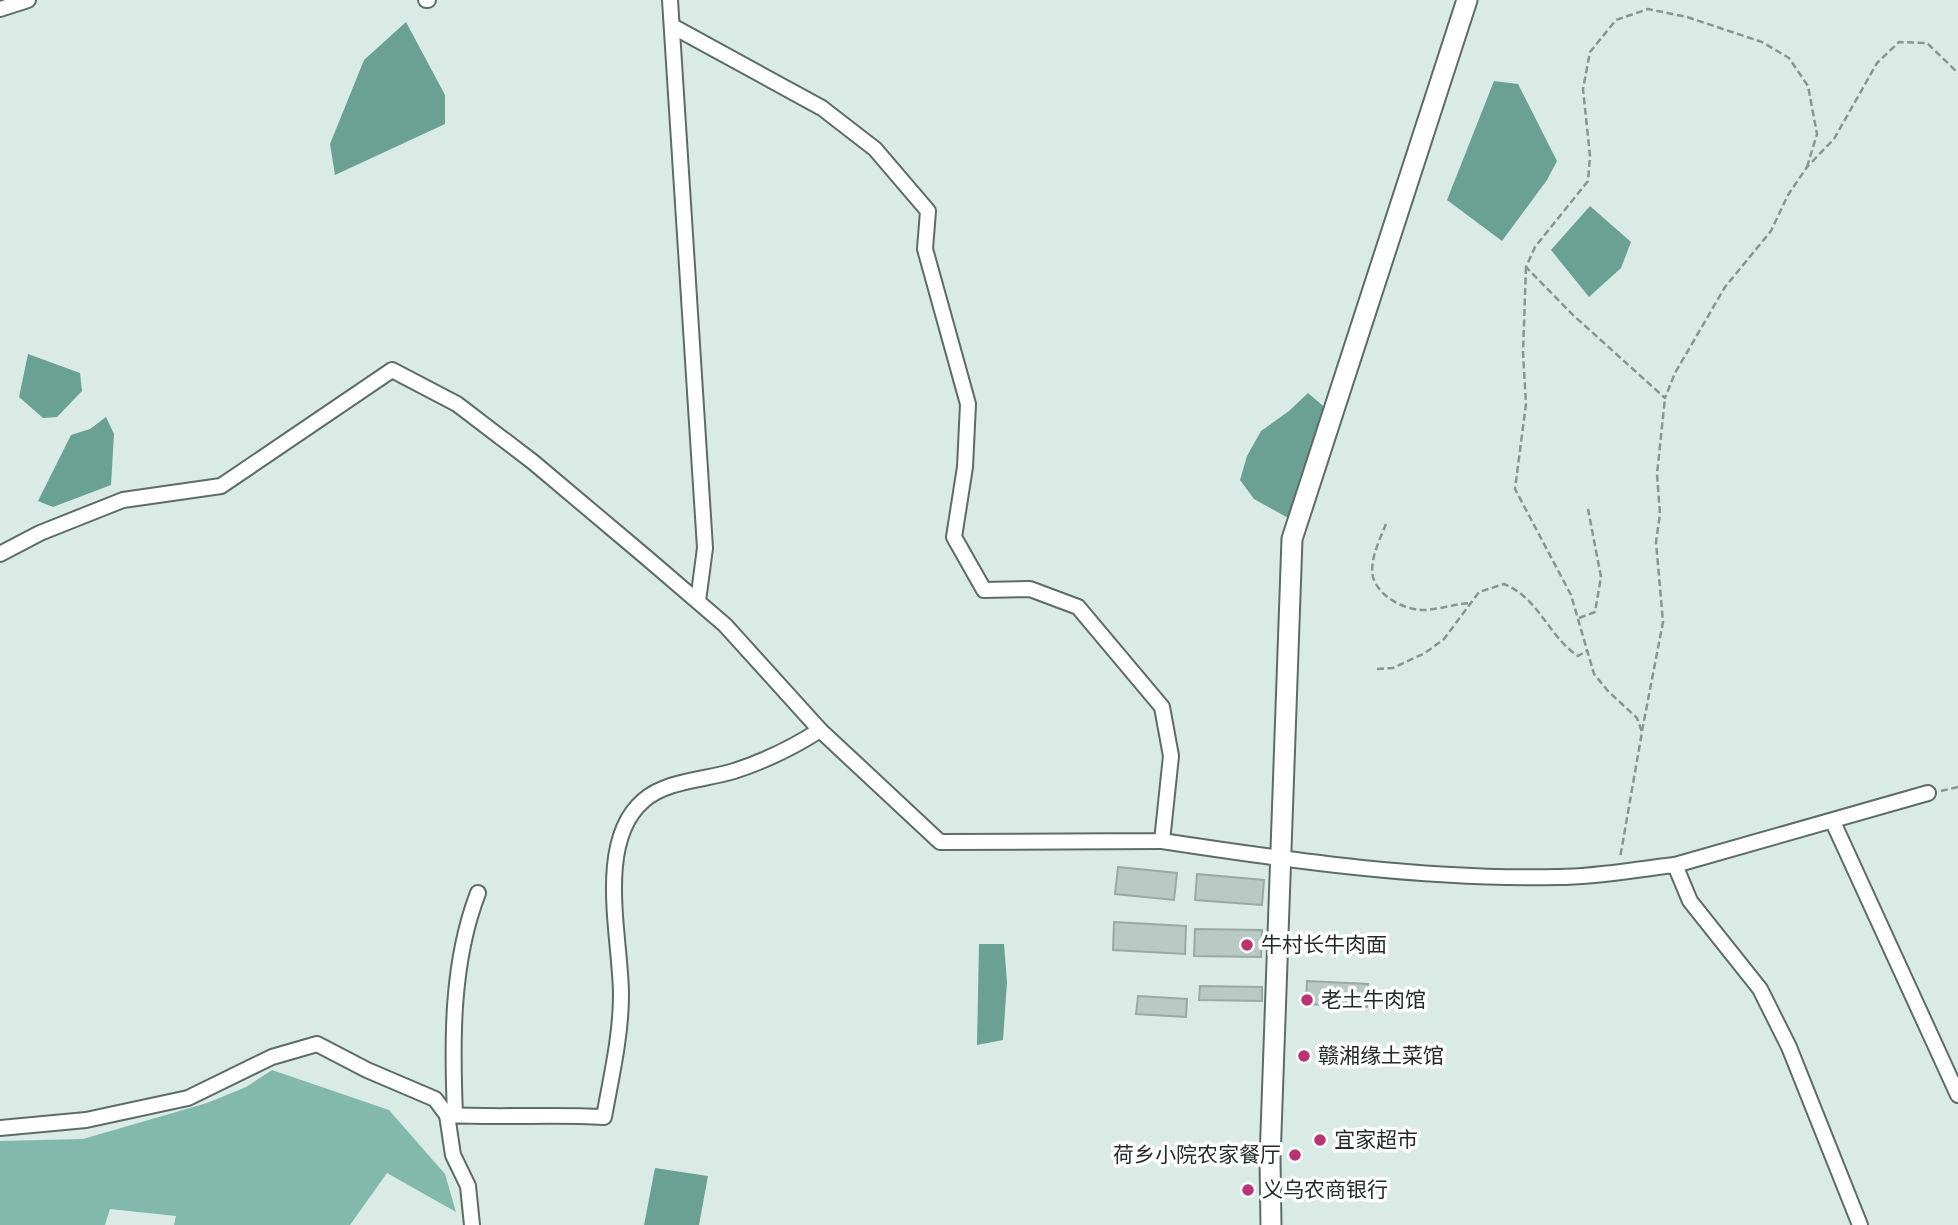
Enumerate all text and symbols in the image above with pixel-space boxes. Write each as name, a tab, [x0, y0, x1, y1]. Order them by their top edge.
place label: 牛村长牛肉面	[1261, 930, 1387, 958]
marker: 牛村长牛肉面	[1239, 937, 1255, 953]
place label: 老土牛肉馆	[1321, 985, 1426, 1013]
marker: 老土牛肉馆	[1299, 992, 1315, 1008]
place label: 赣湘缘土菜馆	[1318, 1041, 1444, 1069]
marker: 赣湘缘土菜馆	[1296, 1048, 1312, 1064]
place label: 宜家超市	[1334, 1125, 1418, 1153]
marker: 宜家超市	[1312, 1132, 1328, 1148]
place label: 荷乡小院农家餐厅	[1113, 1140, 1281, 1168]
marker: 荷乡小院农家餐厅	[1287, 1147, 1303, 1163]
place label: 义乌农商银行	[1262, 1175, 1388, 1203]
marker: 义乌农商银行	[1240, 1182, 1256, 1198]

